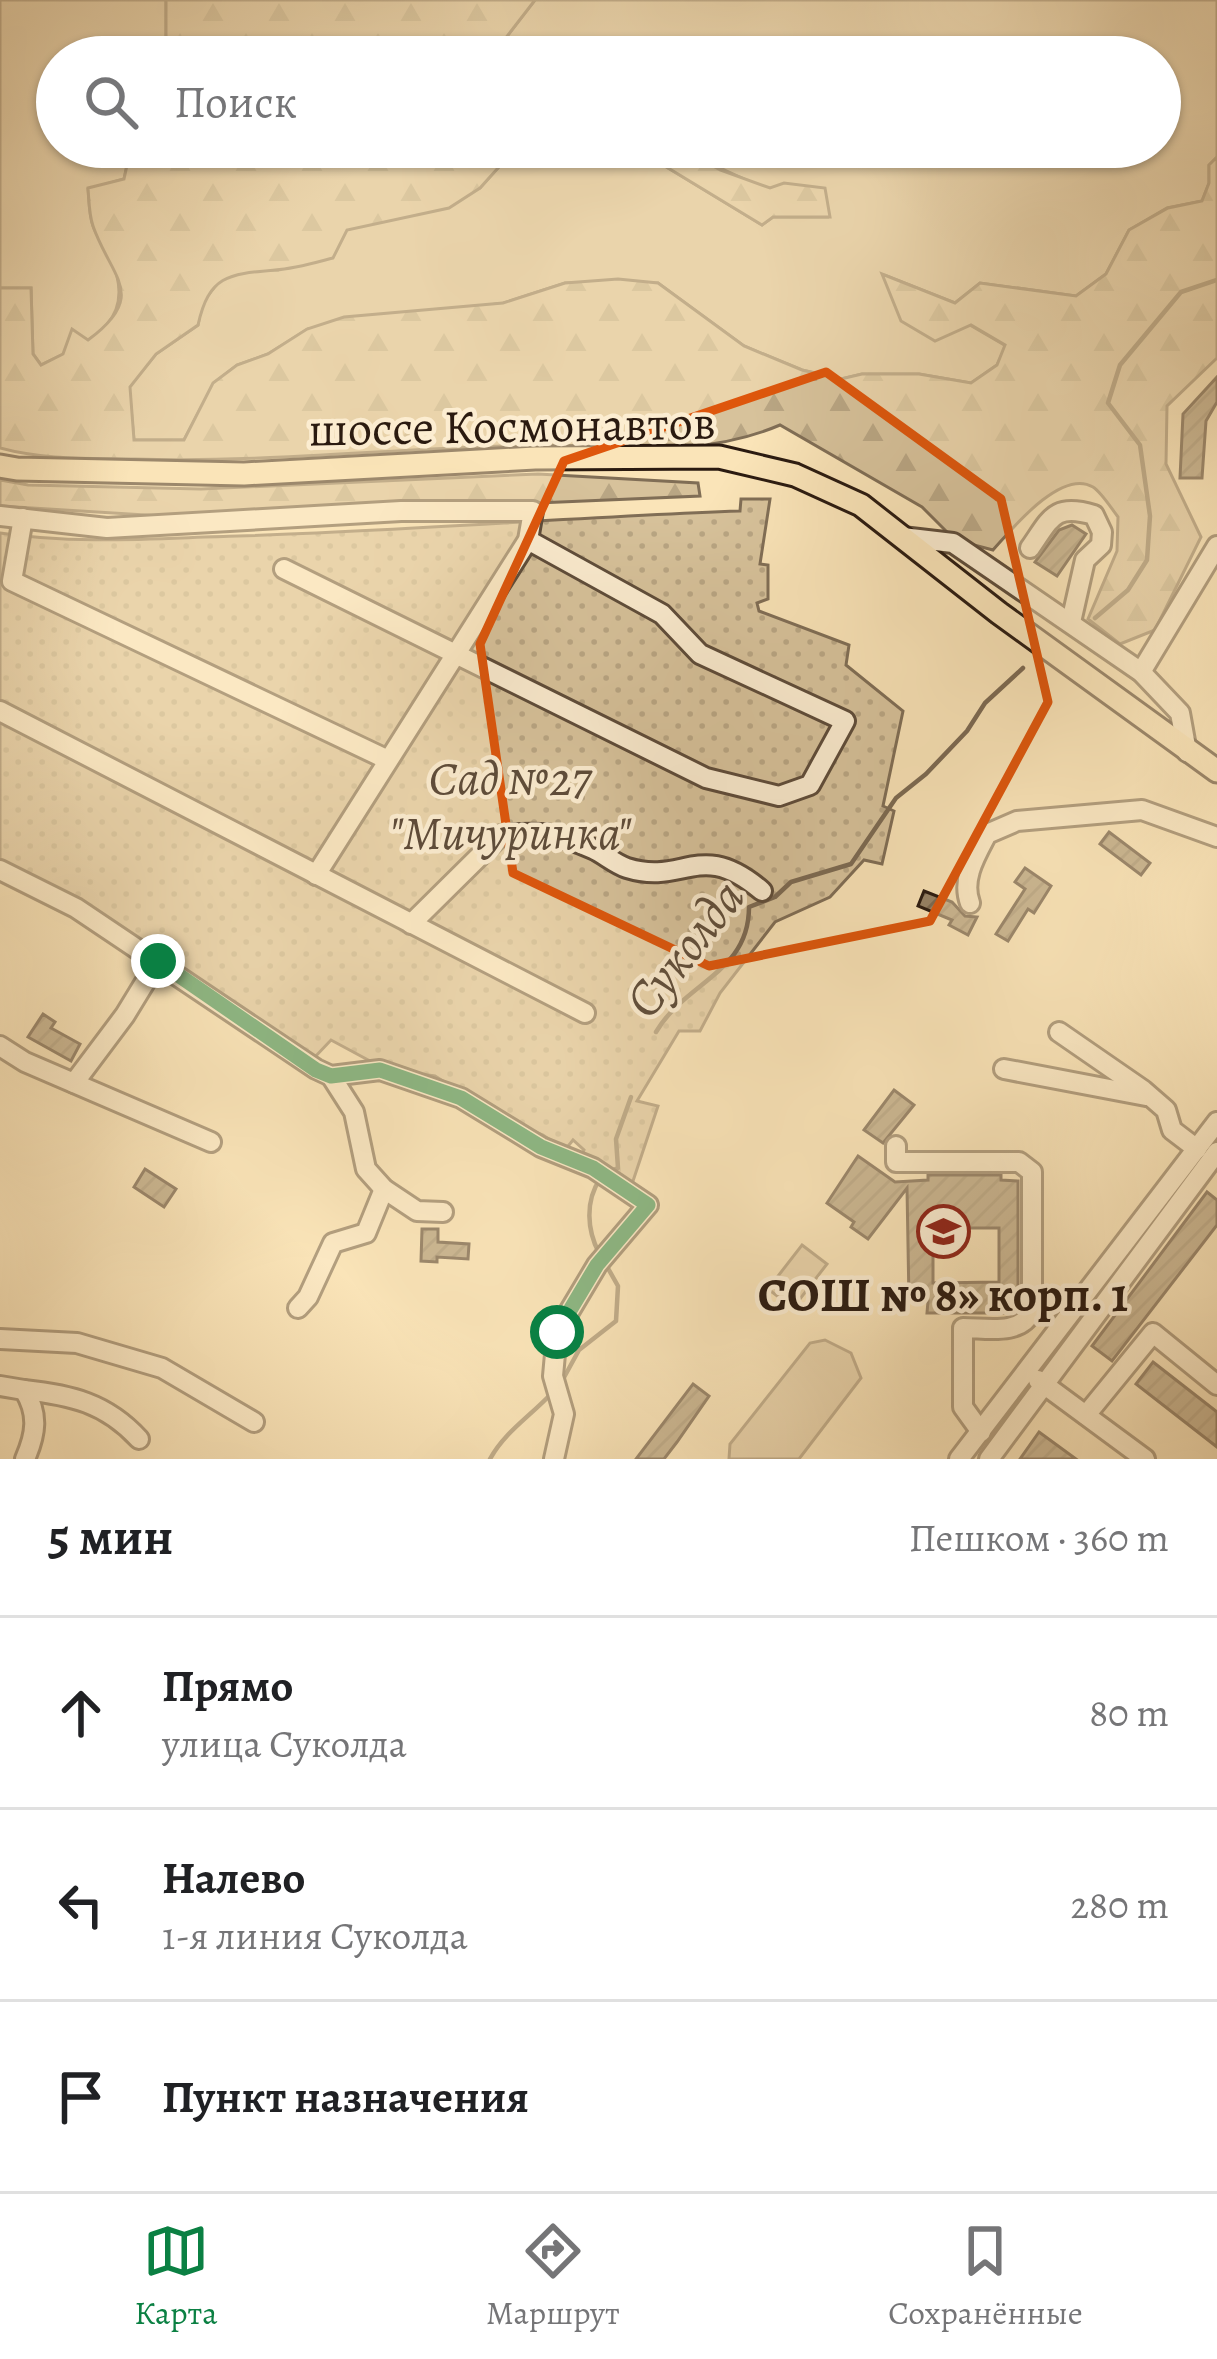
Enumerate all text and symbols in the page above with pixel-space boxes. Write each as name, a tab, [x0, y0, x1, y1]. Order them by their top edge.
search box	[36, 36, 1181, 168]
icon: search	[78, 69, 144, 135]
text: Поиск	[174, 71, 297, 133]
street label: шоссе Космонавтов	[308, 389, 716, 463]
park label: Сад №27 "Мичуринка"	[389, 745, 632, 866]
water label: Суколда	[609, 865, 761, 1032]
route end	[131, 934, 185, 988]
school or university icon: СОШ № 8» корп. 1	[915, 1203, 971, 1259]
place label: СОШ № 8» корп. 1	[758, 1262, 1128, 1328]
route start	[530, 1305, 584, 1359]
text: 5 мин	[48, 1502, 173, 1572]
text: Пешком · 360 m	[909, 1511, 1169, 1564]
text: Прямо	[162, 1655, 293, 1717]
icon: ahead	[48, 1680, 114, 1746]
text: 80 m	[1089, 1686, 1169, 1739]
text: улица Суколда	[162, 1717, 407, 1770]
text: Налево	[162, 1847, 305, 1909]
icon: left	[48, 1872, 114, 1938]
text: 280 m	[1071, 1878, 1169, 1931]
text: 1-я линия Суколда	[162, 1909, 468, 1962]
icon: arrive	[48, 2064, 114, 2130]
text: Пункт назначения	[162, 2066, 529, 2128]
tab: Карта	[134, 2218, 217, 2335]
tab: Маршрут	[486, 2218, 620, 2335]
tab: Сохранённые	[888, 2218, 1083, 2335]

